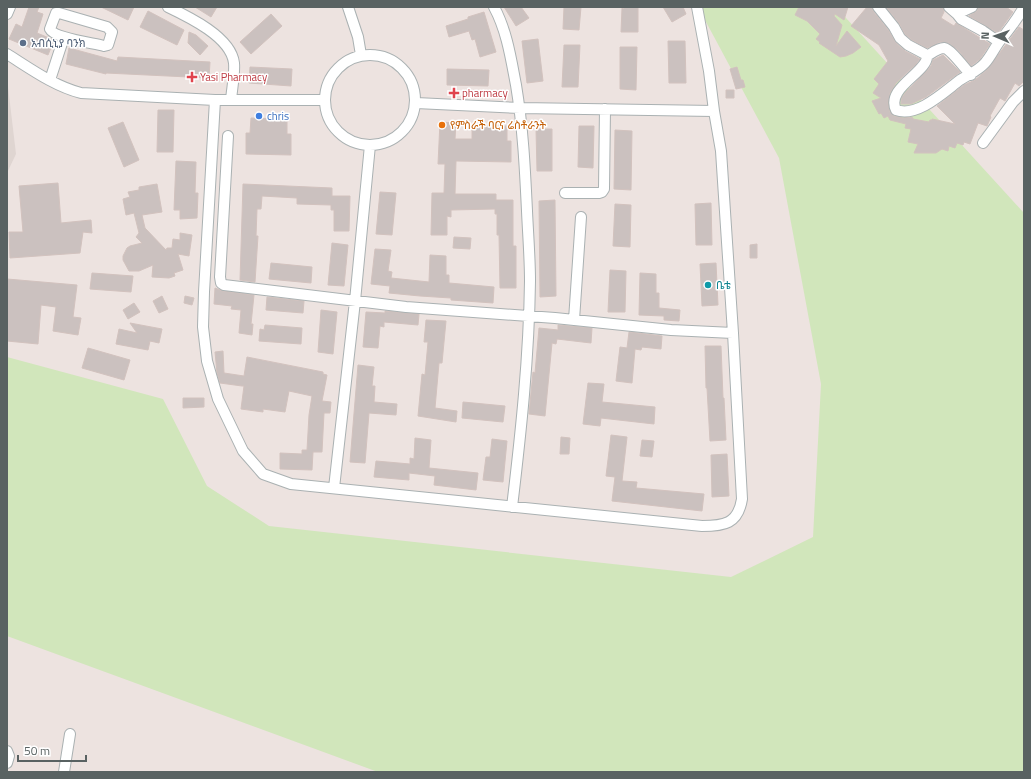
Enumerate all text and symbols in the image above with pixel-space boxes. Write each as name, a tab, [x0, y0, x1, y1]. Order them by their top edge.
north arrow	[975, 16, 1015, 56]
text: N	[977, 32, 993, 40]
place label: አብሲኒያ ባንክ	[31, 35, 86, 51]
marker: አብሲኒያ ባንክ	[18, 38, 28, 48]
place label: Yasi Pharmacy	[200, 69, 268, 85]
marker: Yasi Pharmacy	[187, 72, 197, 82]
place label: pharmacy	[462, 85, 509, 101]
marker: pharmacy	[449, 88, 459, 98]
place label: chris	[267, 108, 289, 124]
marker: chris	[254, 111, 264, 121]
place label: የምስራች ባርና ሬስቶራንት	[450, 117, 546, 133]
marker: የምስራች ባርና ሬስቶራንት	[437, 120, 447, 130]
place label: ቤቴ	[716, 277, 731, 293]
marker: ቤቴ	[703, 280, 713, 290]
scale bar	[18, 737, 86, 763]
text: 50 m	[24, 741, 50, 760]

